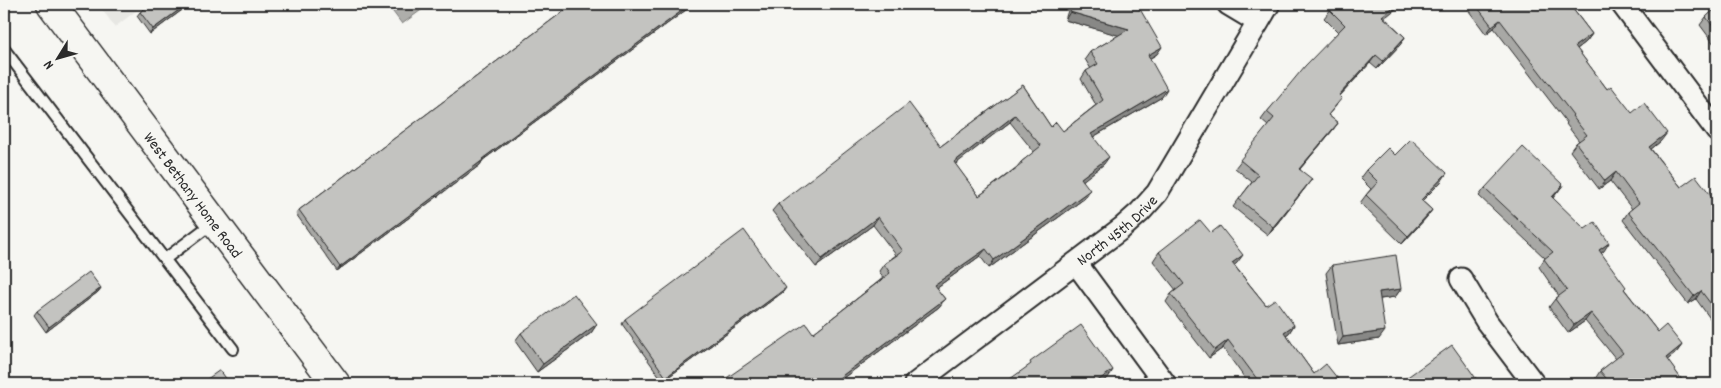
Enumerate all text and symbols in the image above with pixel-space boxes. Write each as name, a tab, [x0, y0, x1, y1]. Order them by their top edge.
north arrow	[32, 32, 82, 82]
text: N	[39, 56, 59, 73]
street label: West Bethany Home Road	[137, 128, 247, 264]
street label: North 45th Drive	[1073, 191, 1164, 272]

